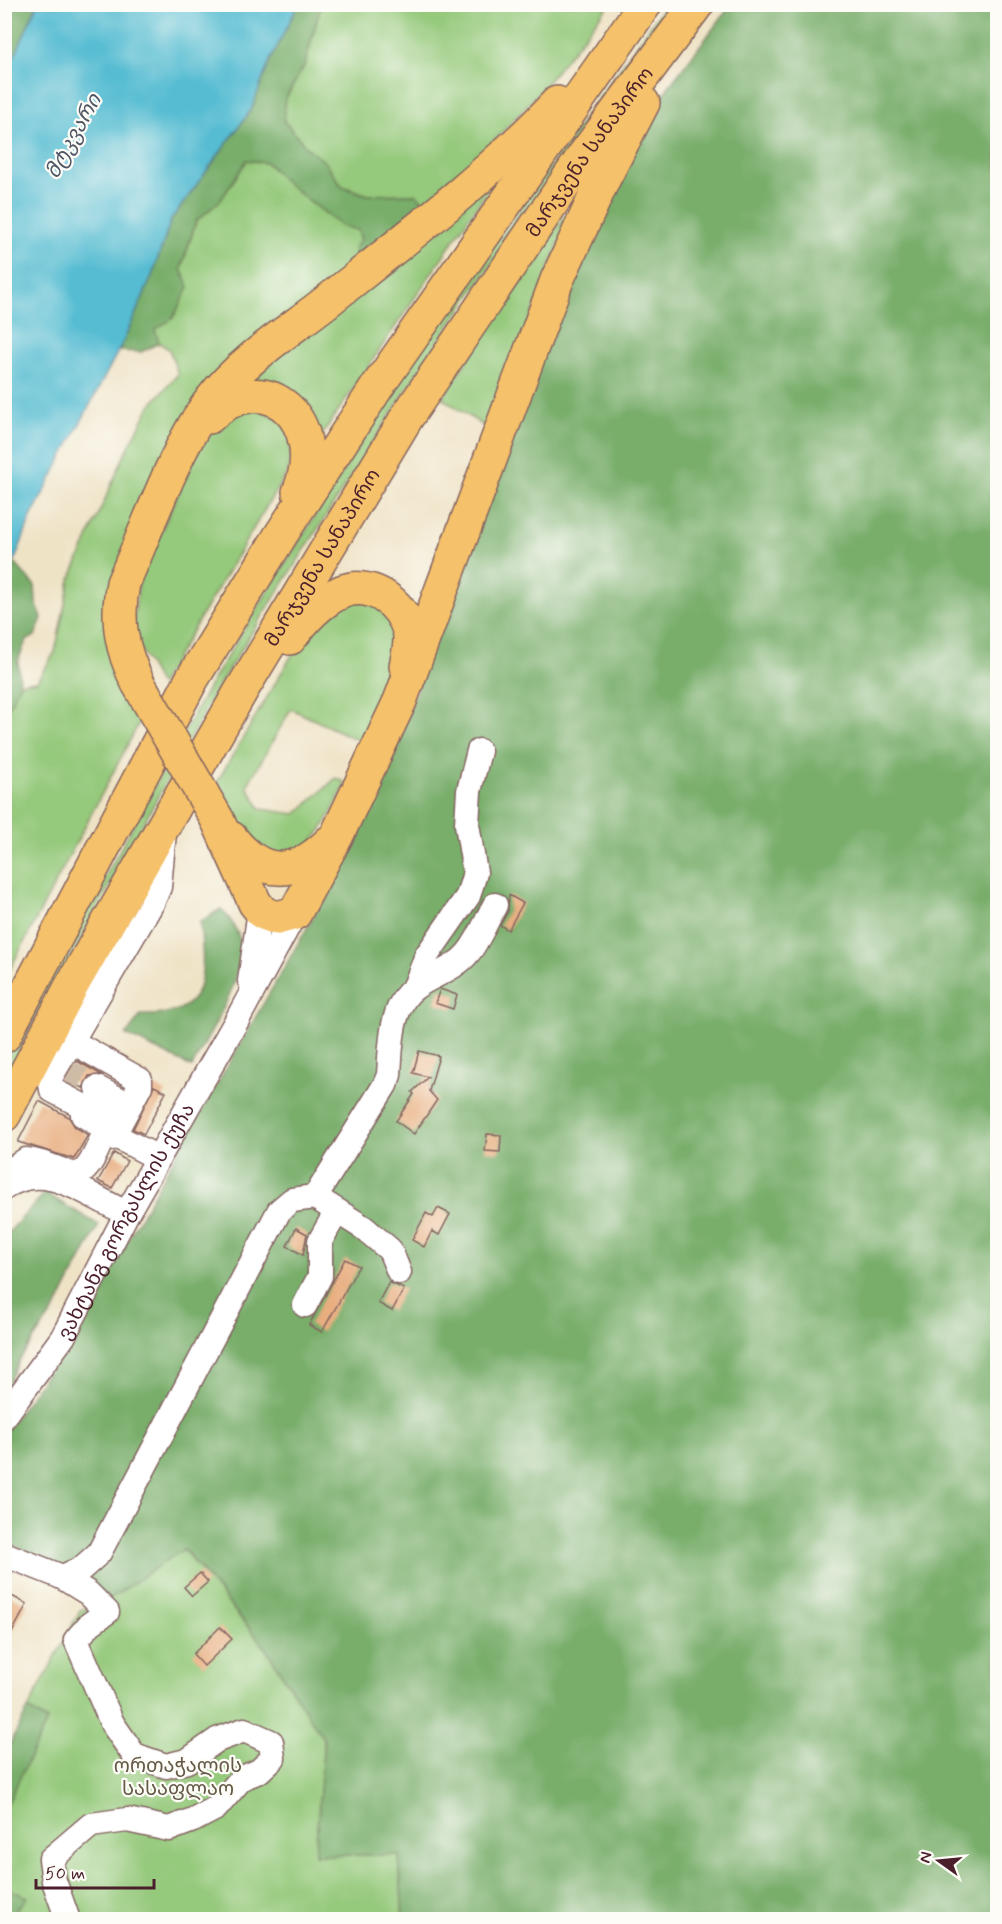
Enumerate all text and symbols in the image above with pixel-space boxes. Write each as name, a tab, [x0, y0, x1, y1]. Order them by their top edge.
street label: მარჯვენა სანაპირო	[520, 62, 660, 243]
water label: მტკვარი	[39, 88, 109, 184]
street label: მარჯვენა სანაპირო	[259, 464, 387, 652]
street label: ვახტანგ გორგასლის ქუჩა	[52, 1099, 202, 1345]
park label: ორთაჭალის სასაფლაო	[114, 1753, 242, 1803]
north arrow	[909, 1831, 969, 1891]
text: N	[914, 1850, 937, 1865]
scale bar	[36, 1852, 154, 1890]
text: 50 m	[45, 1862, 85, 1886]

